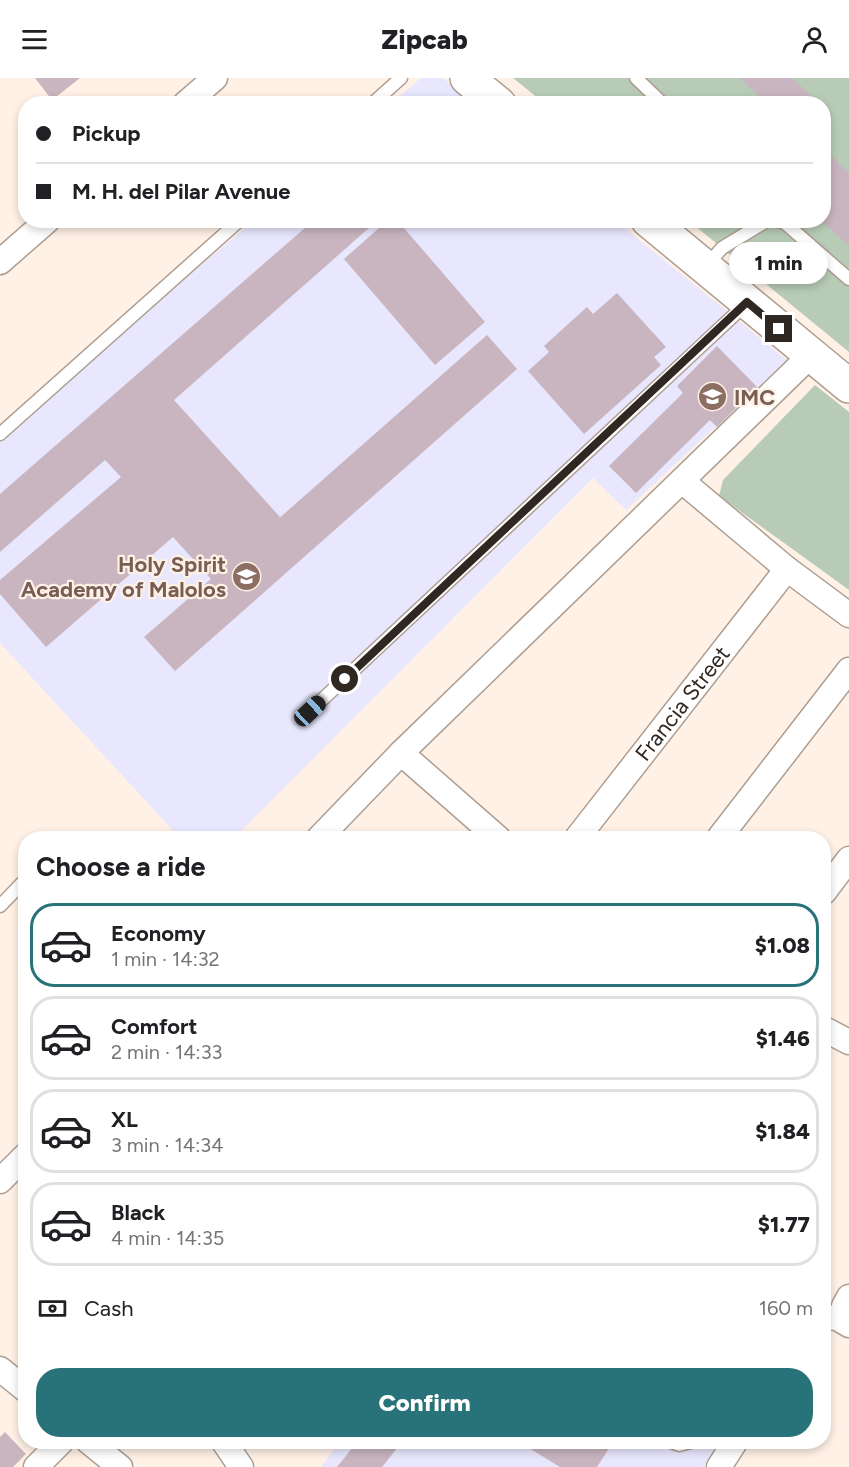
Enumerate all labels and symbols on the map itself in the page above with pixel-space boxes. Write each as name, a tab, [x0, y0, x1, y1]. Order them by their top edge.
callout: 1 min	[730, 242, 828, 284]
route end	[765, 315, 792, 342]
school or university icon: IMC	[697, 381, 729, 413]
place label: IMC	[734, 384, 775, 411]
place label: Holy Spirit Academy of Malolos	[21, 551, 226, 603]
school or university icon: Holy Spirit Academy of Malolos	[231, 561, 263, 593]
street label: Francia Street	[629, 641, 735, 766]
route start	[331, 665, 358, 692]
car	[291, 692, 329, 730]

